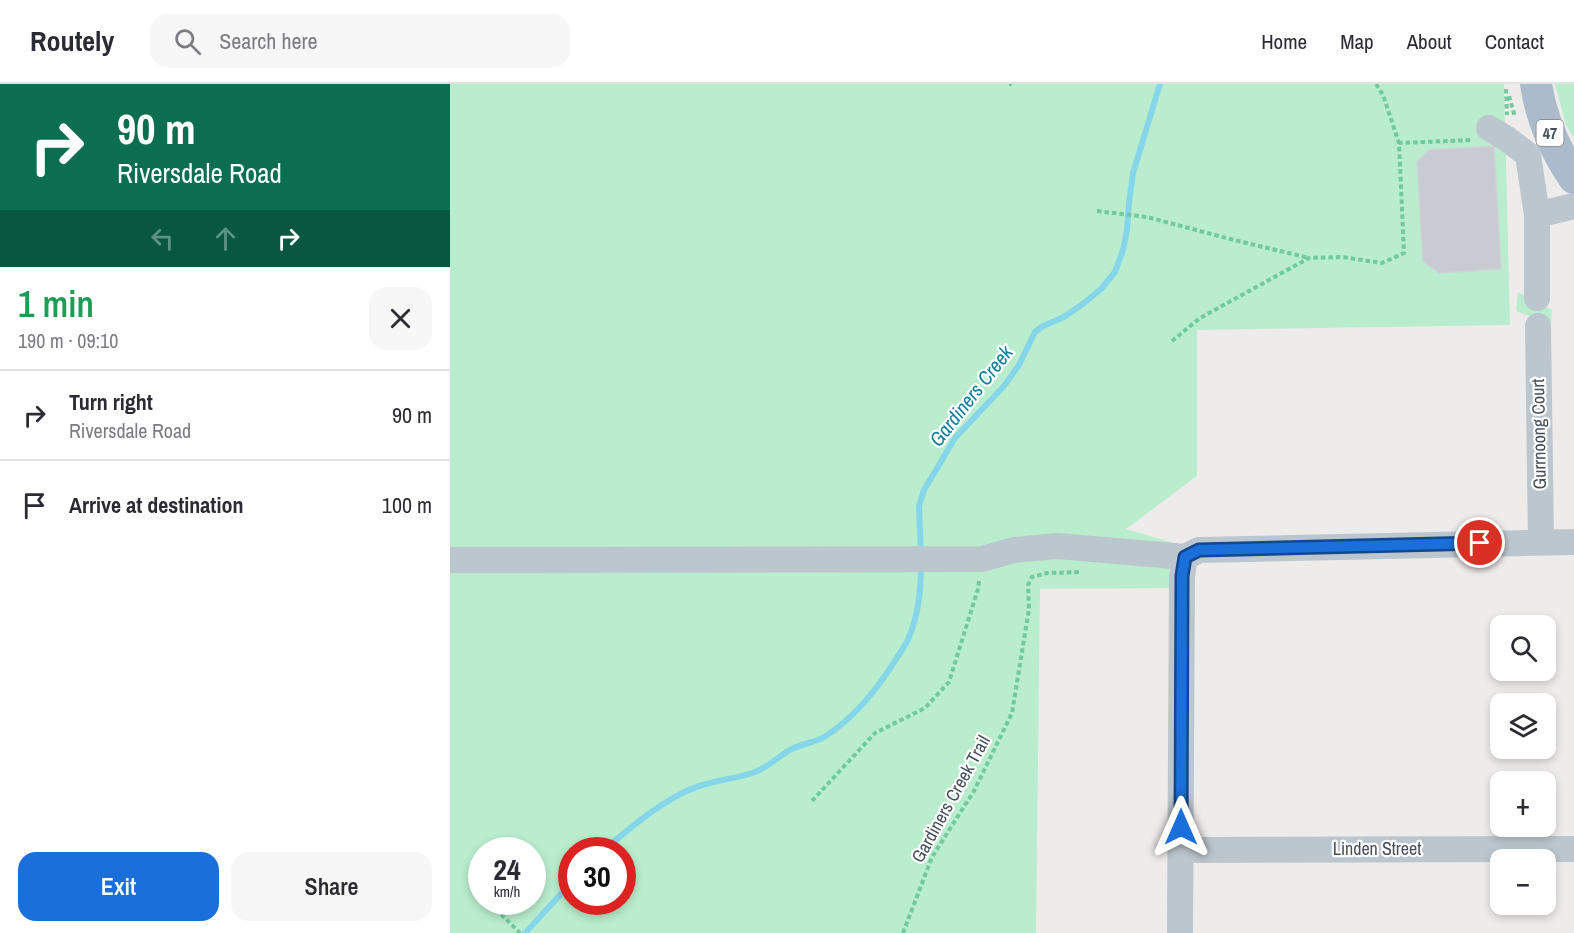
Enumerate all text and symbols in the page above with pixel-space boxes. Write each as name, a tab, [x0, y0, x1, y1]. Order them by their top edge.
search box	[150, 14, 570, 68]
text: Routely	[30, 22, 114, 60]
icon: search	[171, 25, 204, 58]
text: Search here	[219, 26, 317, 56]
text: Home	[1261, 27, 1307, 56]
text: Map	[1340, 27, 1374, 56]
text: About	[1407, 27, 1452, 56]
text: Contact	[1485, 27, 1544, 56]
text: 90 m	[117, 101, 196, 157]
icon: right	[18, 108, 96, 186]
road number: 47	[1536, 120, 1564, 146]
text: Riversdale Road	[117, 155, 282, 191]
icon: left	[146, 222, 179, 255]
icon: ahead	[209, 222, 242, 255]
icon: right	[272, 222, 305, 255]
text: 1 min	[18, 280, 94, 328]
button: close	[369, 287, 432, 350]
text: 190 m · 09:10	[18, 327, 118, 354]
water label: Gardiners Creek	[923, 339, 1019, 452]
street label: Gurrnoong Court	[1525, 378, 1552, 490]
text: Turn right	[69, 387, 153, 417]
icon: right	[18, 399, 51, 432]
text: 90 m	[392, 400, 432, 430]
text: Riversdale Road	[69, 417, 191, 444]
icon: arrive	[18, 489, 51, 522]
text: Arrive at destination	[69, 490, 243, 520]
text: 100 m	[382, 490, 432, 520]
pin	[1454, 517, 1505, 568]
icon: arrive	[1463, 526, 1496, 559]
map controls	[1490, 615, 1556, 915]
button: search	[1490, 615, 1556, 681]
button: layers	[1490, 693, 1556, 759]
street label: Gardiners Creek Trail	[905, 731, 996, 867]
button: +	[1490, 771, 1556, 837]
position arrow	[1149, 795, 1213, 859]
street label: Linden Street	[1333, 836, 1421, 861]
speed limit sign: 30	[558, 837, 636, 915]
text: 24	[493, 849, 521, 889]
button: −	[1490, 849, 1556, 915]
button: Exit	[18, 852, 219, 921]
button: Share	[231, 852, 432, 921]
text: km/h	[494, 881, 520, 902]

